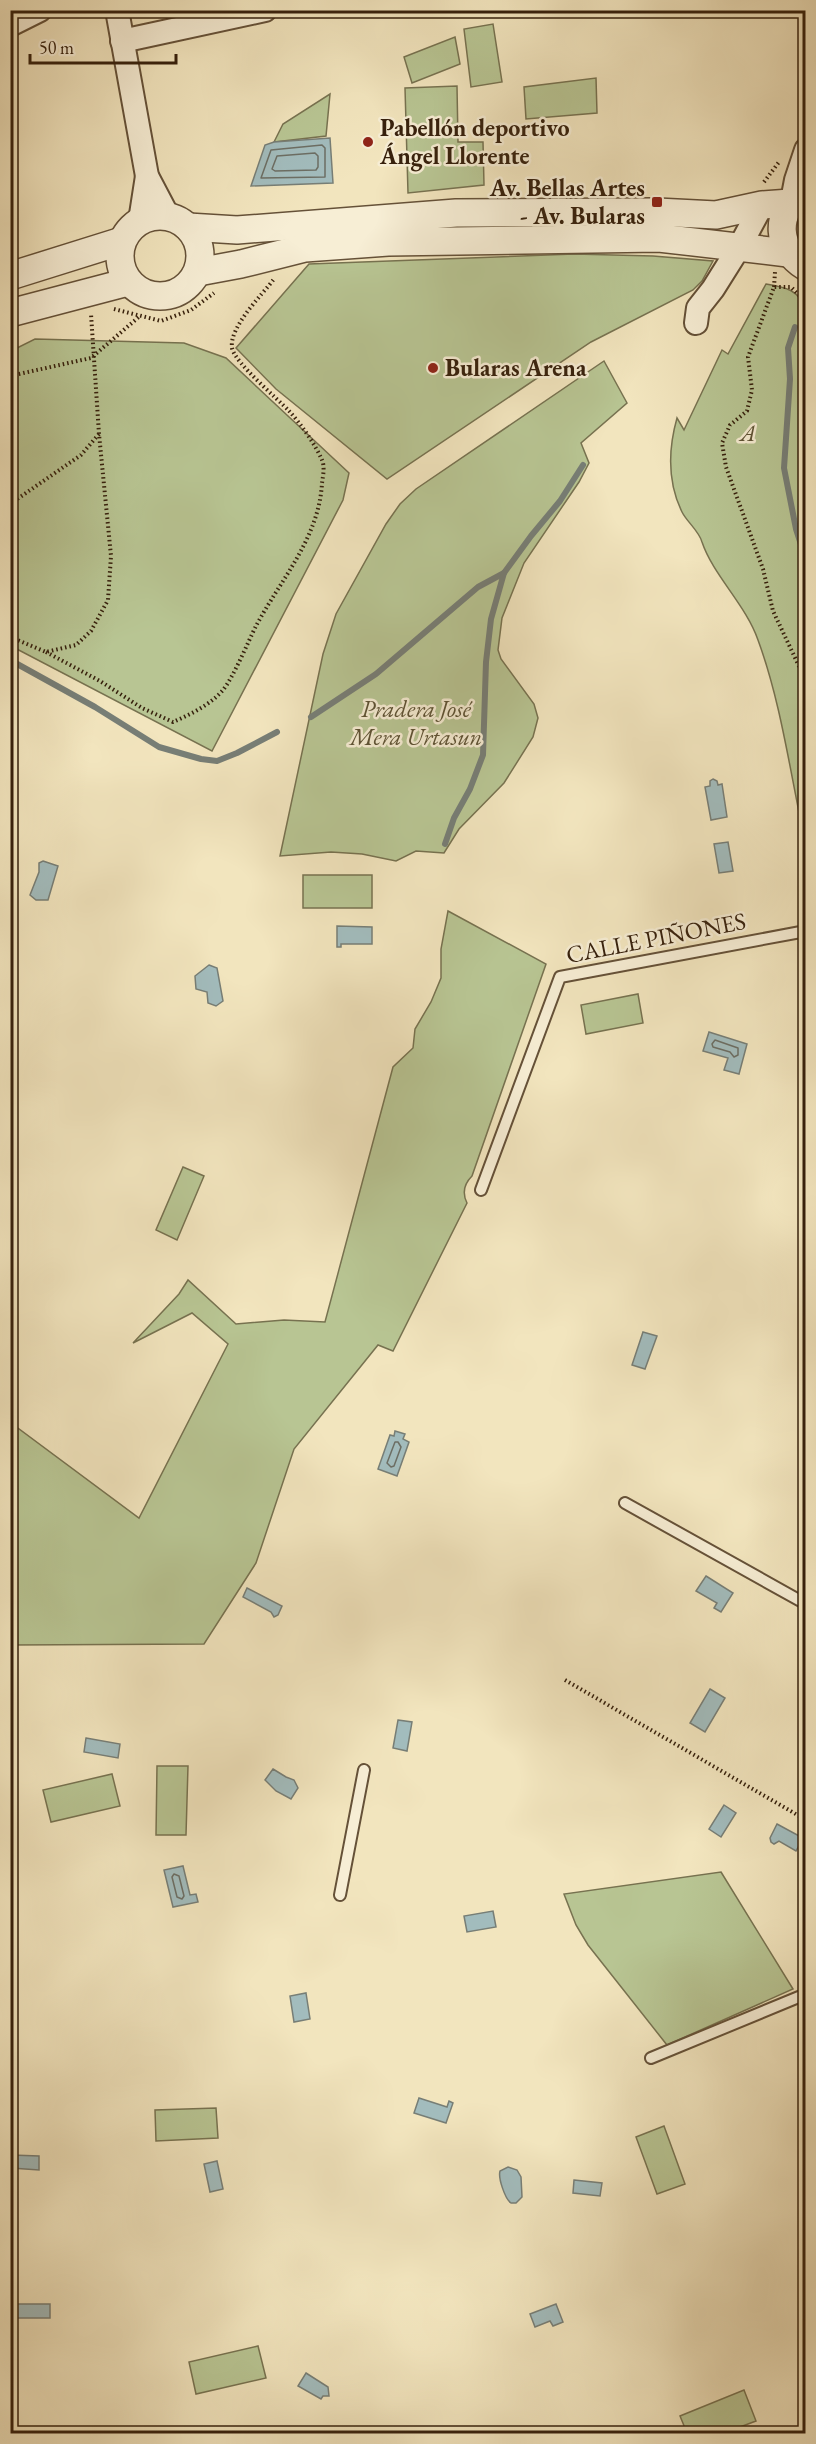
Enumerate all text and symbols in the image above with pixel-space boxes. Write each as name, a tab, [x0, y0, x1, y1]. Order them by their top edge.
scale bar	[30, 27, 176, 65]
text: 50 m	[39, 36, 74, 59]
place label: Pabellón deportivo Ángel Llorente	[379, 112, 570, 172]
marker: Pabellón deportivo Ángel Llorente	[361, 135, 375, 149]
place label: Av. Bellas Artes - Av. Bularas	[489, 172, 645, 231]
marker: Av. Bellas Artes - Av. Bularas	[650, 195, 664, 209]
place label: Bularas Arena	[445, 352, 587, 383]
marker: Bularas Arena	[426, 361, 440, 375]
park label: A	[738, 417, 756, 448]
park label: Pradera José Mera Urtasun	[348, 693, 482, 752]
street label: CALLE PIÑONES	[563, 905, 748, 970]

